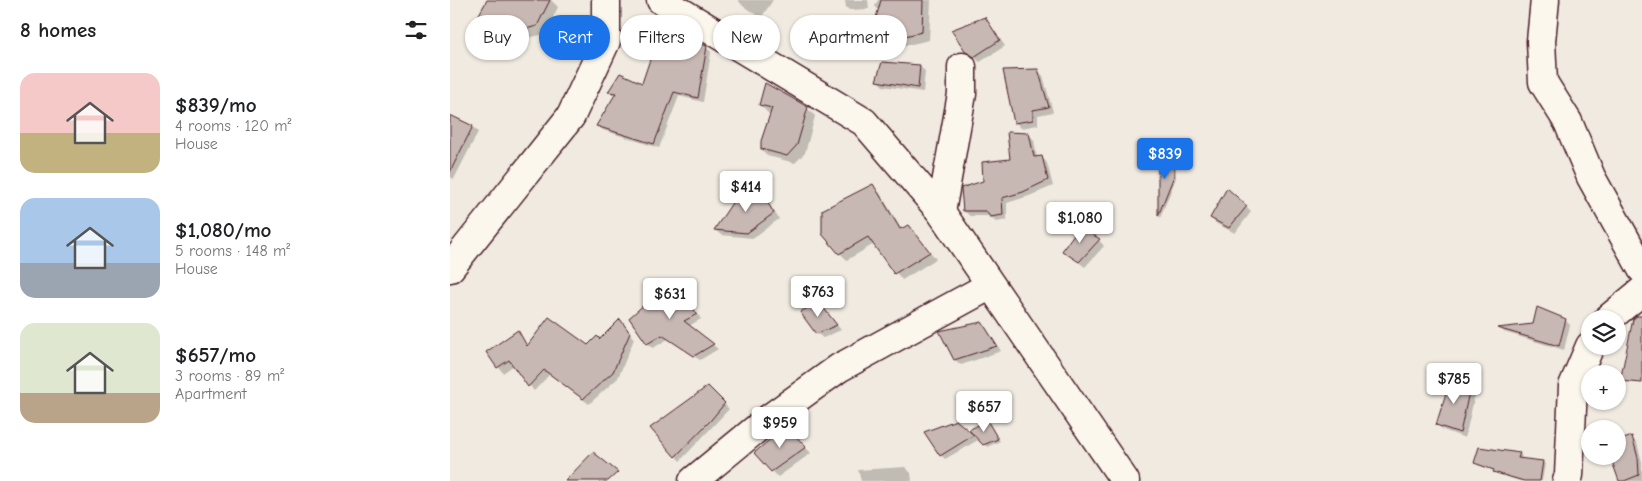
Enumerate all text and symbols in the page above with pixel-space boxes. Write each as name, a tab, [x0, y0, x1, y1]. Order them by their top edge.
chip: Buy	[465, 15, 529, 60]
chip: Rent	[539, 15, 610, 60]
chip: Filters	[620, 15, 703, 60]
chip: New	[713, 15, 780, 60]
chip: Apartment	[790, 15, 907, 60]
icon: filters	[402, 16, 430, 44]
text: 8 homes	[20, 18, 96, 42]
icon: home	[60, 93, 120, 153]
text: $839/mo	[175, 93, 257, 117]
text: 4 rooms · 120 m²	[175, 117, 292, 135]
text: House	[175, 135, 218, 153]
pin: $839	[1135, 138, 1195, 180]
text: $839	[1148, 145, 1182, 163]
pin: $414	[716, 170, 776, 213]
text: $414	[731, 178, 761, 196]
pin: $1,080	[1039, 202, 1121, 244]
text: $1,080	[1057, 209, 1103, 227]
icon: home	[60, 218, 120, 278]
text: $1,080/mo	[175, 218, 271, 242]
text: 5 rooms · 148 m²	[175, 242, 290, 260]
text: House	[175, 260, 218, 278]
pin: $763	[788, 276, 848, 318]
pin: $631	[640, 278, 700, 320]
text: $763	[802, 283, 834, 301]
text: $631	[654, 285, 686, 303]
map controls	[1581, 310, 1626, 465]
button: layers	[1581, 310, 1626, 355]
icon: home	[60, 343, 120, 403]
text: $657/mo	[175, 343, 256, 367]
pin: $785	[1424, 362, 1484, 405]
button: +	[1581, 365, 1626, 410]
text: 3 rooms · 89 m²	[175, 367, 284, 385]
text: $785	[1437, 370, 1471, 388]
text: Apartment	[175, 385, 247, 403]
pin: $657	[954, 390, 1014, 433]
text: $657	[967, 398, 1001, 416]
pin: $959	[750, 406, 810, 449]
text: $959	[763, 414, 797, 432]
button: −	[1581, 420, 1626, 465]

